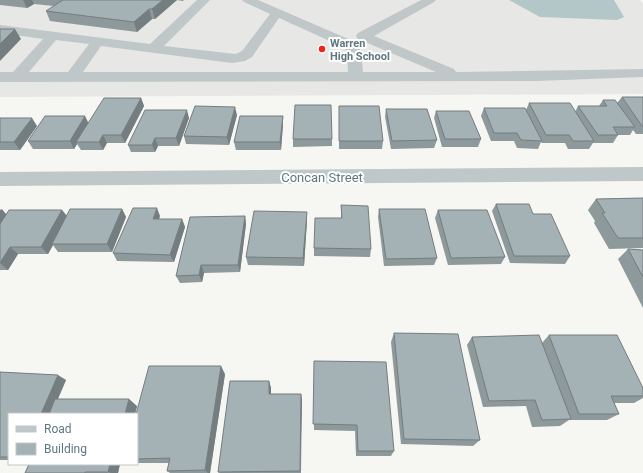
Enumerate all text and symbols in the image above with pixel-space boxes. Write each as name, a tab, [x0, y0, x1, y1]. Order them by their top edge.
place label: Warren High School	[330, 37, 390, 63]
marker: Warren High School	[317, 44, 327, 54]
street label: Concan Street	[281, 170, 363, 185]
legend	[8, 413, 138, 465]
text: Road	[44, 422, 72, 436]
text: Building	[44, 442, 87, 456]

